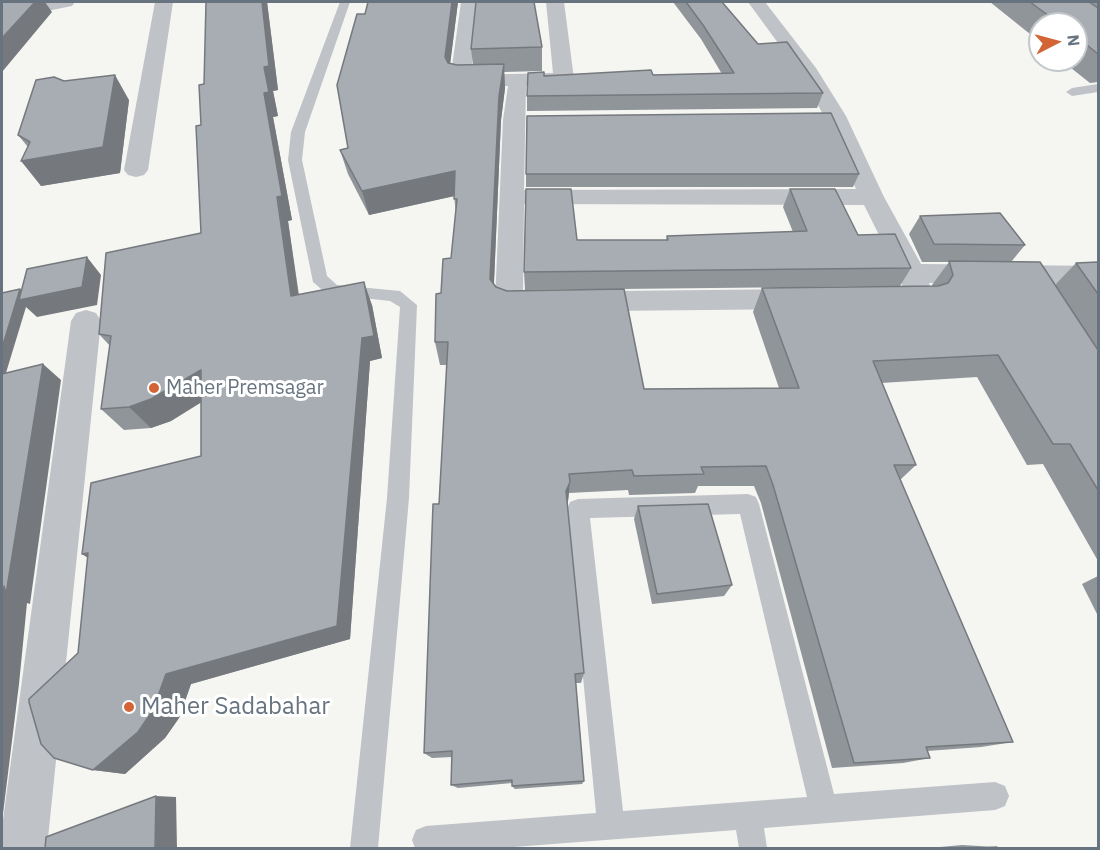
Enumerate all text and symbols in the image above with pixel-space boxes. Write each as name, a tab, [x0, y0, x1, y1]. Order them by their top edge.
north arrow	[1028, 12, 1088, 72]
text: N	[1063, 34, 1084, 47]
place label: Maher Premsagar	[166, 376, 324, 400]
marker: Maher Premsagar	[147, 381, 161, 395]
place label: Maher Sadabahar	[141, 693, 330, 721]
marker: Maher Sadabahar	[122, 700, 136, 714]

